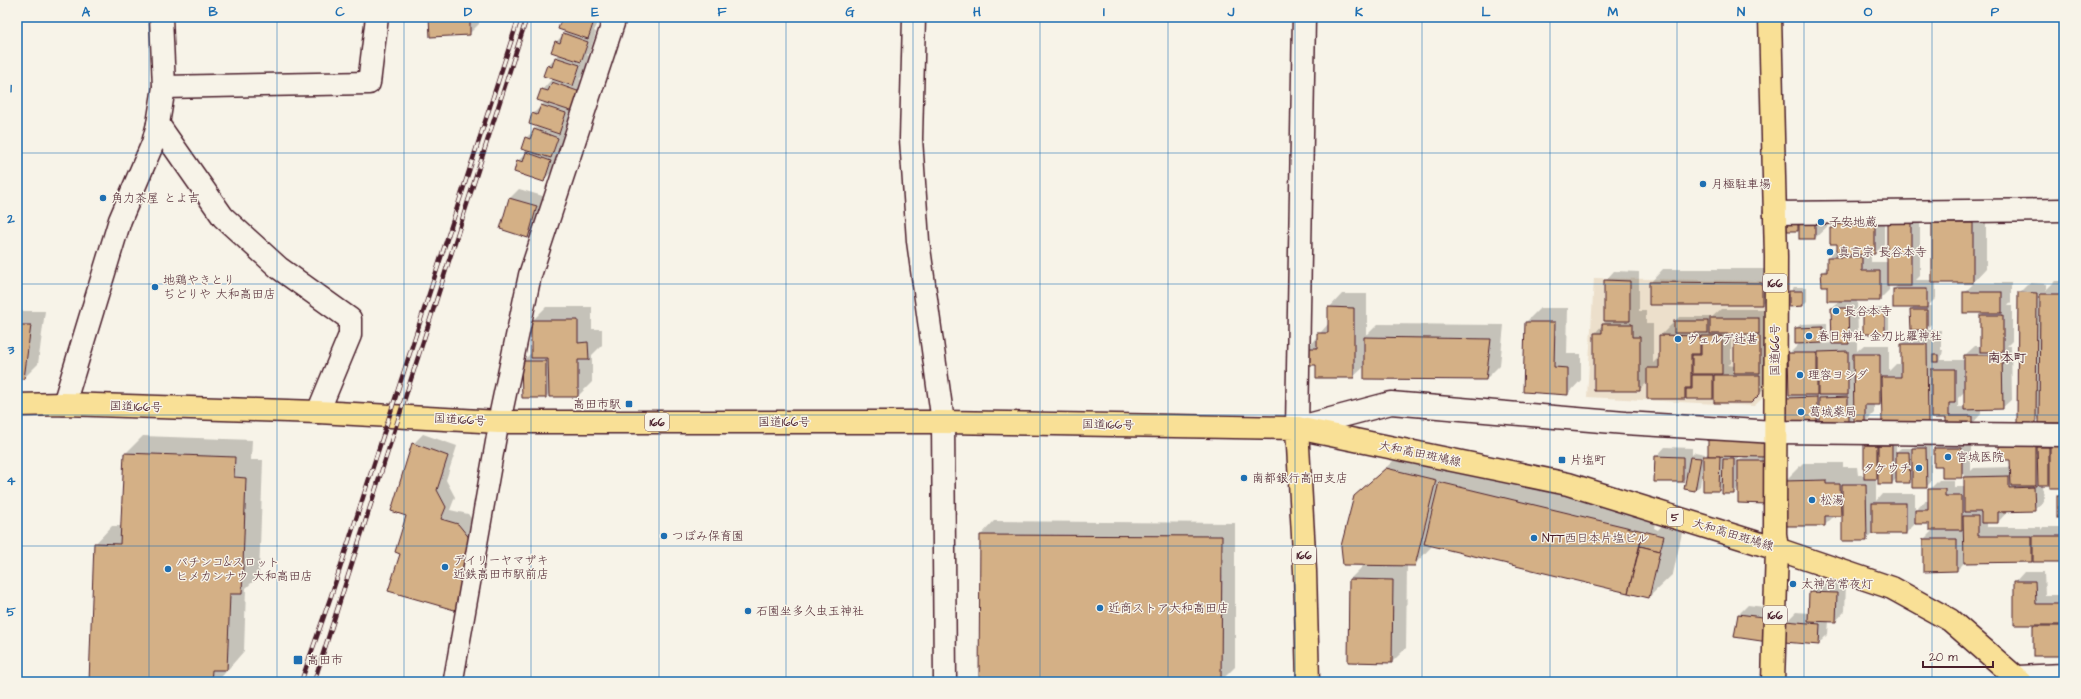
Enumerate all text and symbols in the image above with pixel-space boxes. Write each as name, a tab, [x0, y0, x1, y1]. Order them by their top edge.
text: A	[82, 3, 91, 21]
text: B	[208, 3, 218, 21]
text: C	[335, 3, 345, 21]
text: D	[464, 3, 473, 21]
text: E	[591, 3, 599, 21]
text: F	[717, 3, 727, 21]
text: G	[845, 3, 855, 21]
text: H	[973, 3, 981, 21]
text: I	[1103, 3, 1105, 21]
text: J	[1227, 3, 1235, 21]
text: K	[1355, 3, 1363, 21]
text: L	[1481, 3, 1491, 21]
text: M	[1608, 3, 1619, 21]
text: N	[1737, 3, 1745, 21]
text: O	[1864, 3, 1873, 21]
text: P	[1991, 3, 2000, 21]
text: 1	[10, 79, 12, 97]
place label: 月極駐車場	[1711, 176, 1771, 193]
marker: 月極駐車場	[1698, 179, 1708, 189]
place label: 角力茶屋 とよ吉	[111, 190, 200, 207]
marker: 角力茶屋 とよ吉	[98, 193, 108, 203]
text: 2	[6, 210, 15, 228]
place label: 子安地蔵	[1829, 214, 1877, 231]
marker: 子安地蔵	[1816, 217, 1826, 227]
place label: 真言宗 長谷本寺	[1838, 244, 1927, 261]
marker: 真言宗 長谷本寺	[1825, 247, 1835, 257]
place label: 地鶏やきとり ぢどりや 大和高田店	[163, 272, 276, 303]
road number: 166	[1763, 274, 1787, 292]
marker: 地鶏やきとり ぢどりや 大和高田店	[150, 282, 160, 292]
place label: 長谷本寺	[1844, 303, 1892, 320]
marker: 長谷本寺	[1831, 306, 1841, 316]
street label: 国道166号	[1767, 324, 1784, 376]
place label: 春日神社 金刀比羅神社	[1817, 328, 1942, 345]
place label: ヴェルデ辻甚	[1686, 331, 1758, 348]
marker: 春日神社 金刀比羅神社	[1804, 331, 1814, 341]
marker: ヴェルデ辻甚	[1673, 334, 1683, 344]
text: 3	[7, 341, 15, 359]
district label: 南本町	[1987, 349, 2027, 367]
place label: 理容ヨシダ	[1808, 367, 1868, 384]
marker: 理容ヨシダ	[1795, 370, 1805, 380]
place label: 高田市駅	[573, 396, 621, 413]
street label: 国道166号	[109, 398, 163, 416]
marker: 高田市駅	[624, 399, 634, 409]
place label: 葛城薬局	[1809, 404, 1857, 421]
marker: 葛城薬局	[1796, 407, 1806, 417]
street label: 国道166号	[433, 410, 487, 430]
road number: 166	[645, 413, 669, 431]
street label: 国道166号	[758, 414, 810, 431]
street label: 国道166号	[1082, 416, 1134, 434]
street label: 大和高田斑鳩線	[1377, 437, 1463, 471]
place label: 宮城医院	[1956, 449, 2004, 466]
place label: 片塩町	[1570, 452, 1606, 469]
marker: 宮城医院	[1943, 452, 1953, 462]
marker: 片塩町	[1557, 455, 1567, 465]
place label: タケウチ	[1863, 460, 1911, 477]
marker: タケウチ	[1914, 463, 1924, 473]
place label: 南都銀行高田支店	[1252, 470, 1348, 487]
text: 4	[7, 472, 16, 490]
marker: 南都銀行高田支店	[1239, 473, 1249, 483]
place label: 松湯	[1820, 492, 1844, 509]
marker: 松湯	[1807, 495, 1817, 505]
road number: 5	[1667, 508, 1683, 526]
street label: 大和高田斑鳩線	[1690, 515, 1776, 555]
place label: つぼみ保育園	[672, 528, 744, 545]
place label: NTT西日本片塩ビル	[1542, 530, 1648, 547]
marker: つぼみ保育園	[659, 531, 669, 541]
marker: NTT西日本片塩ビル	[1529, 533, 1539, 543]
road number: 166	[1292, 546, 1316, 564]
place label: デイリーヤマザキ 近鉄高田市駅前店	[453, 552, 549, 583]
place label: パチンコ&スロット ヒメカンナウ 大和高田店	[176, 554, 313, 585]
marker: デイリーヤマザキ 近鉄高田市駅前店	[440, 562, 450, 572]
marker: パチンコ&スロット ヒメカンナウ 大和高田店	[163, 564, 173, 574]
place label: 太神宮常夜灯	[1801, 576, 1873, 593]
marker: 太神宮常夜灯	[1788, 579, 1798, 589]
place label: 近商ストア大和高田店	[1108, 600, 1229, 617]
text: 5	[6, 603, 16, 621]
place label: 石園坐多久虫玉神社	[756, 603, 864, 620]
marker: 近商ストア大和高田店	[1095, 603, 1105, 613]
marker: 石園坐多久虫玉神社	[743, 606, 753, 616]
road number: 166	[1763, 606, 1787, 624]
scale bar	[1923, 643, 1993, 669]
text: 20 m	[1929, 649, 1958, 666]
place label: 高田市	[307, 652, 343, 669]
marker: 高田市	[292, 654, 304, 666]

